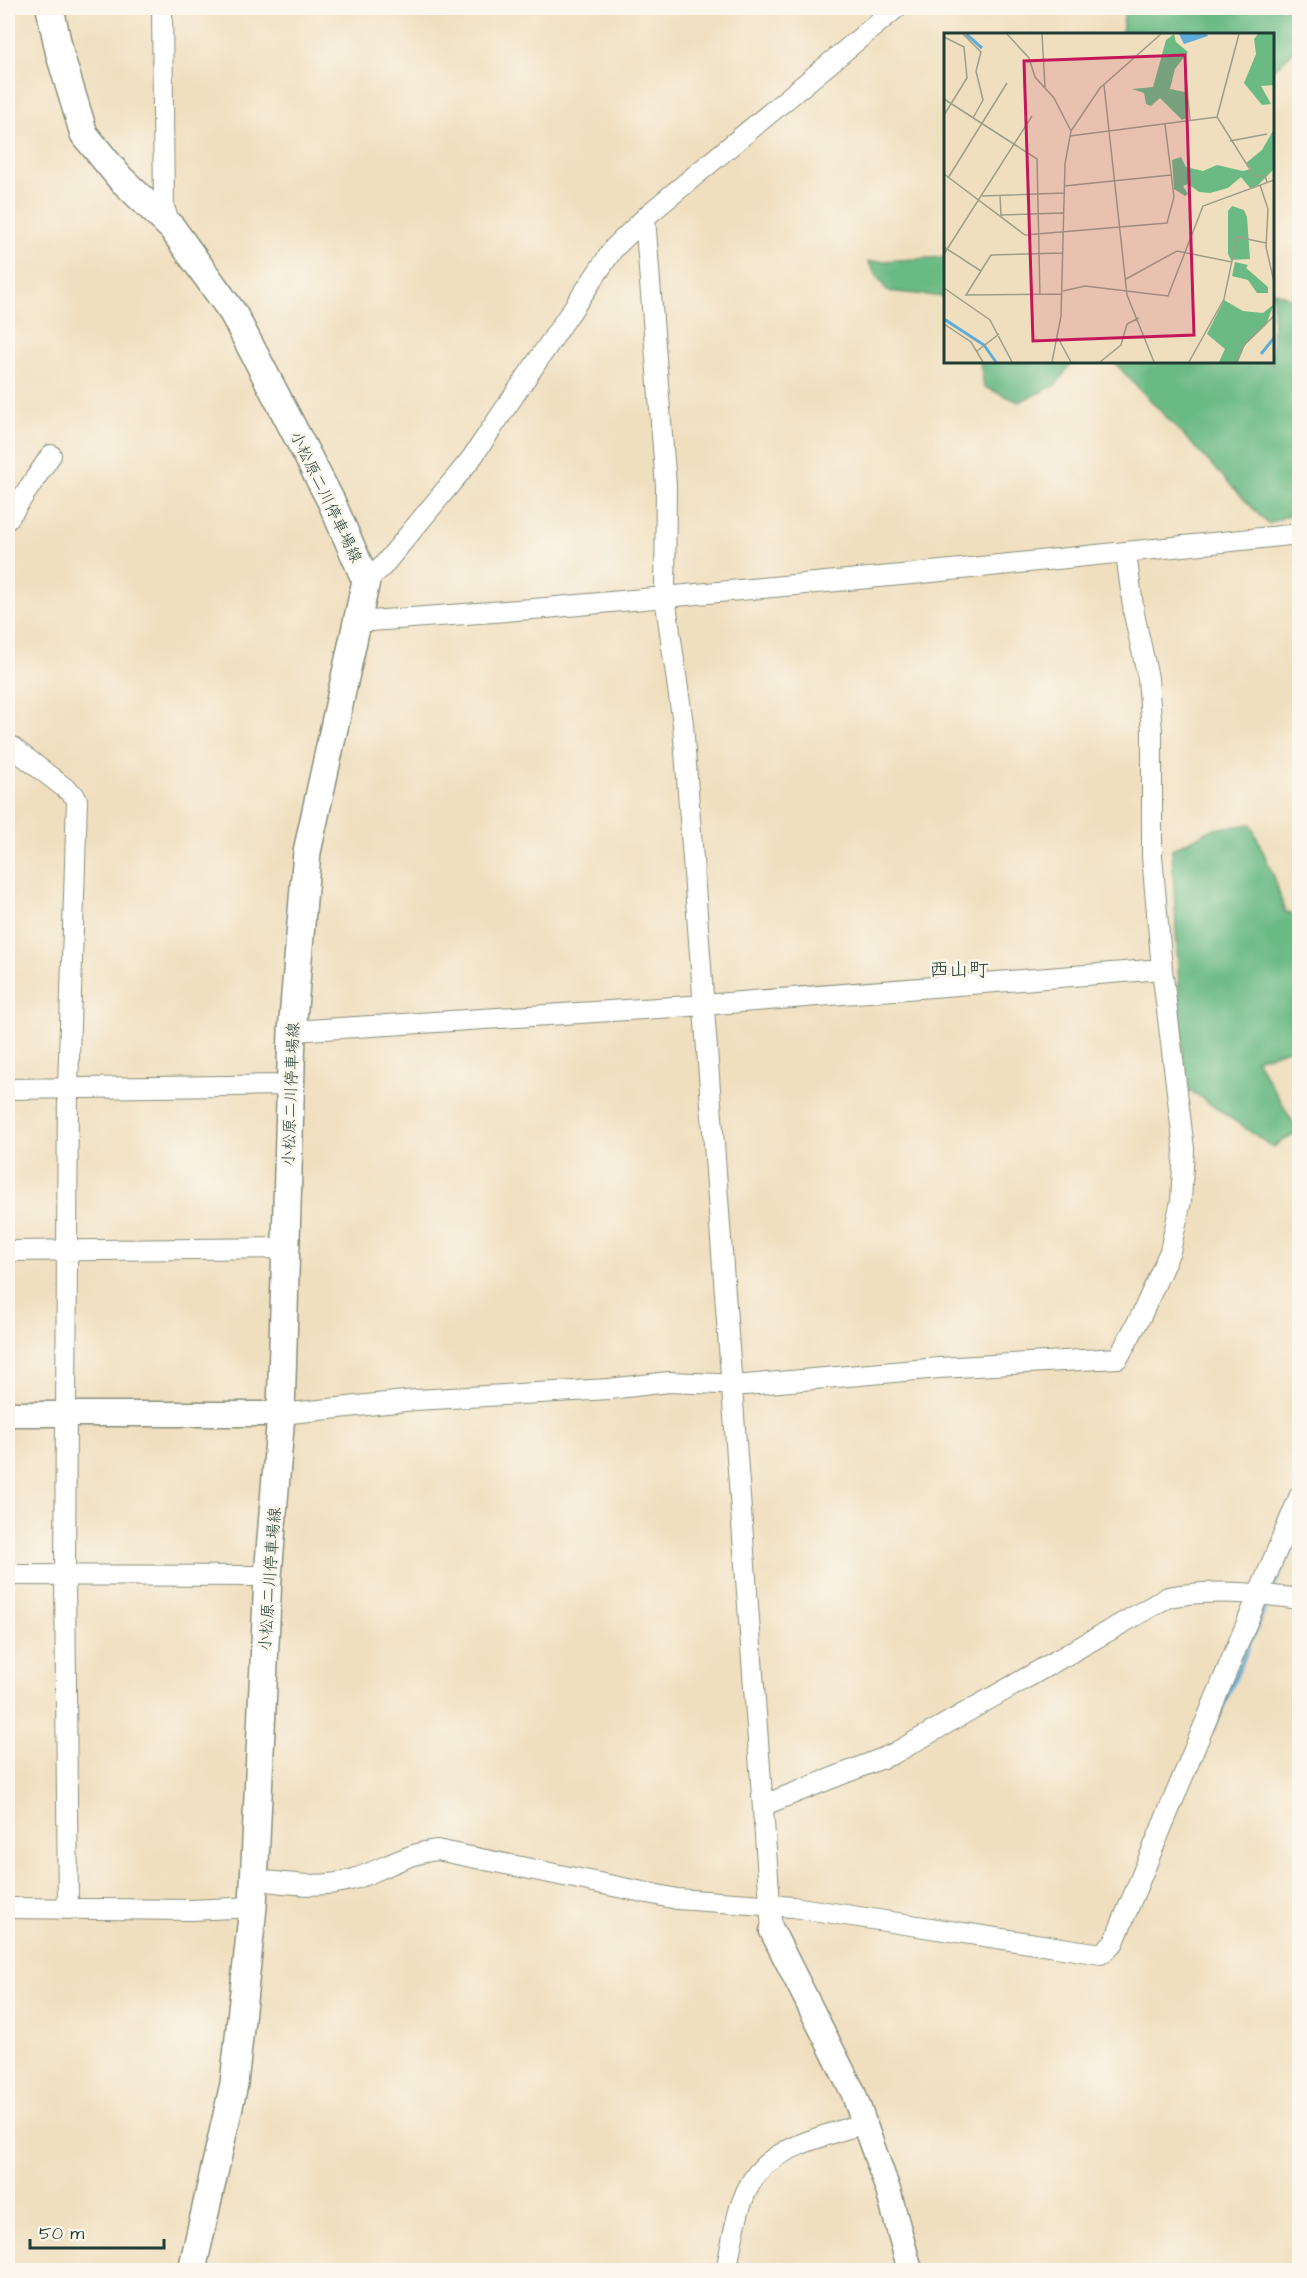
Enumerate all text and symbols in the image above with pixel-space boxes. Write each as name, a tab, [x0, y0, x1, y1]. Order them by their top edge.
inset map	[944, 33, 1274, 363]
street label: 小松原二川停車場線	[285, 427, 367, 567]
district label: 西山町	[929, 956, 989, 984]
street label: 小松原二川停車場線	[277, 1022, 305, 1166]
street label: 小松原二川停車場線	[254, 1506, 286, 1652]
scale bar	[30, 2212, 164, 2250]
text: 50 m	[39, 2221, 84, 2246]

